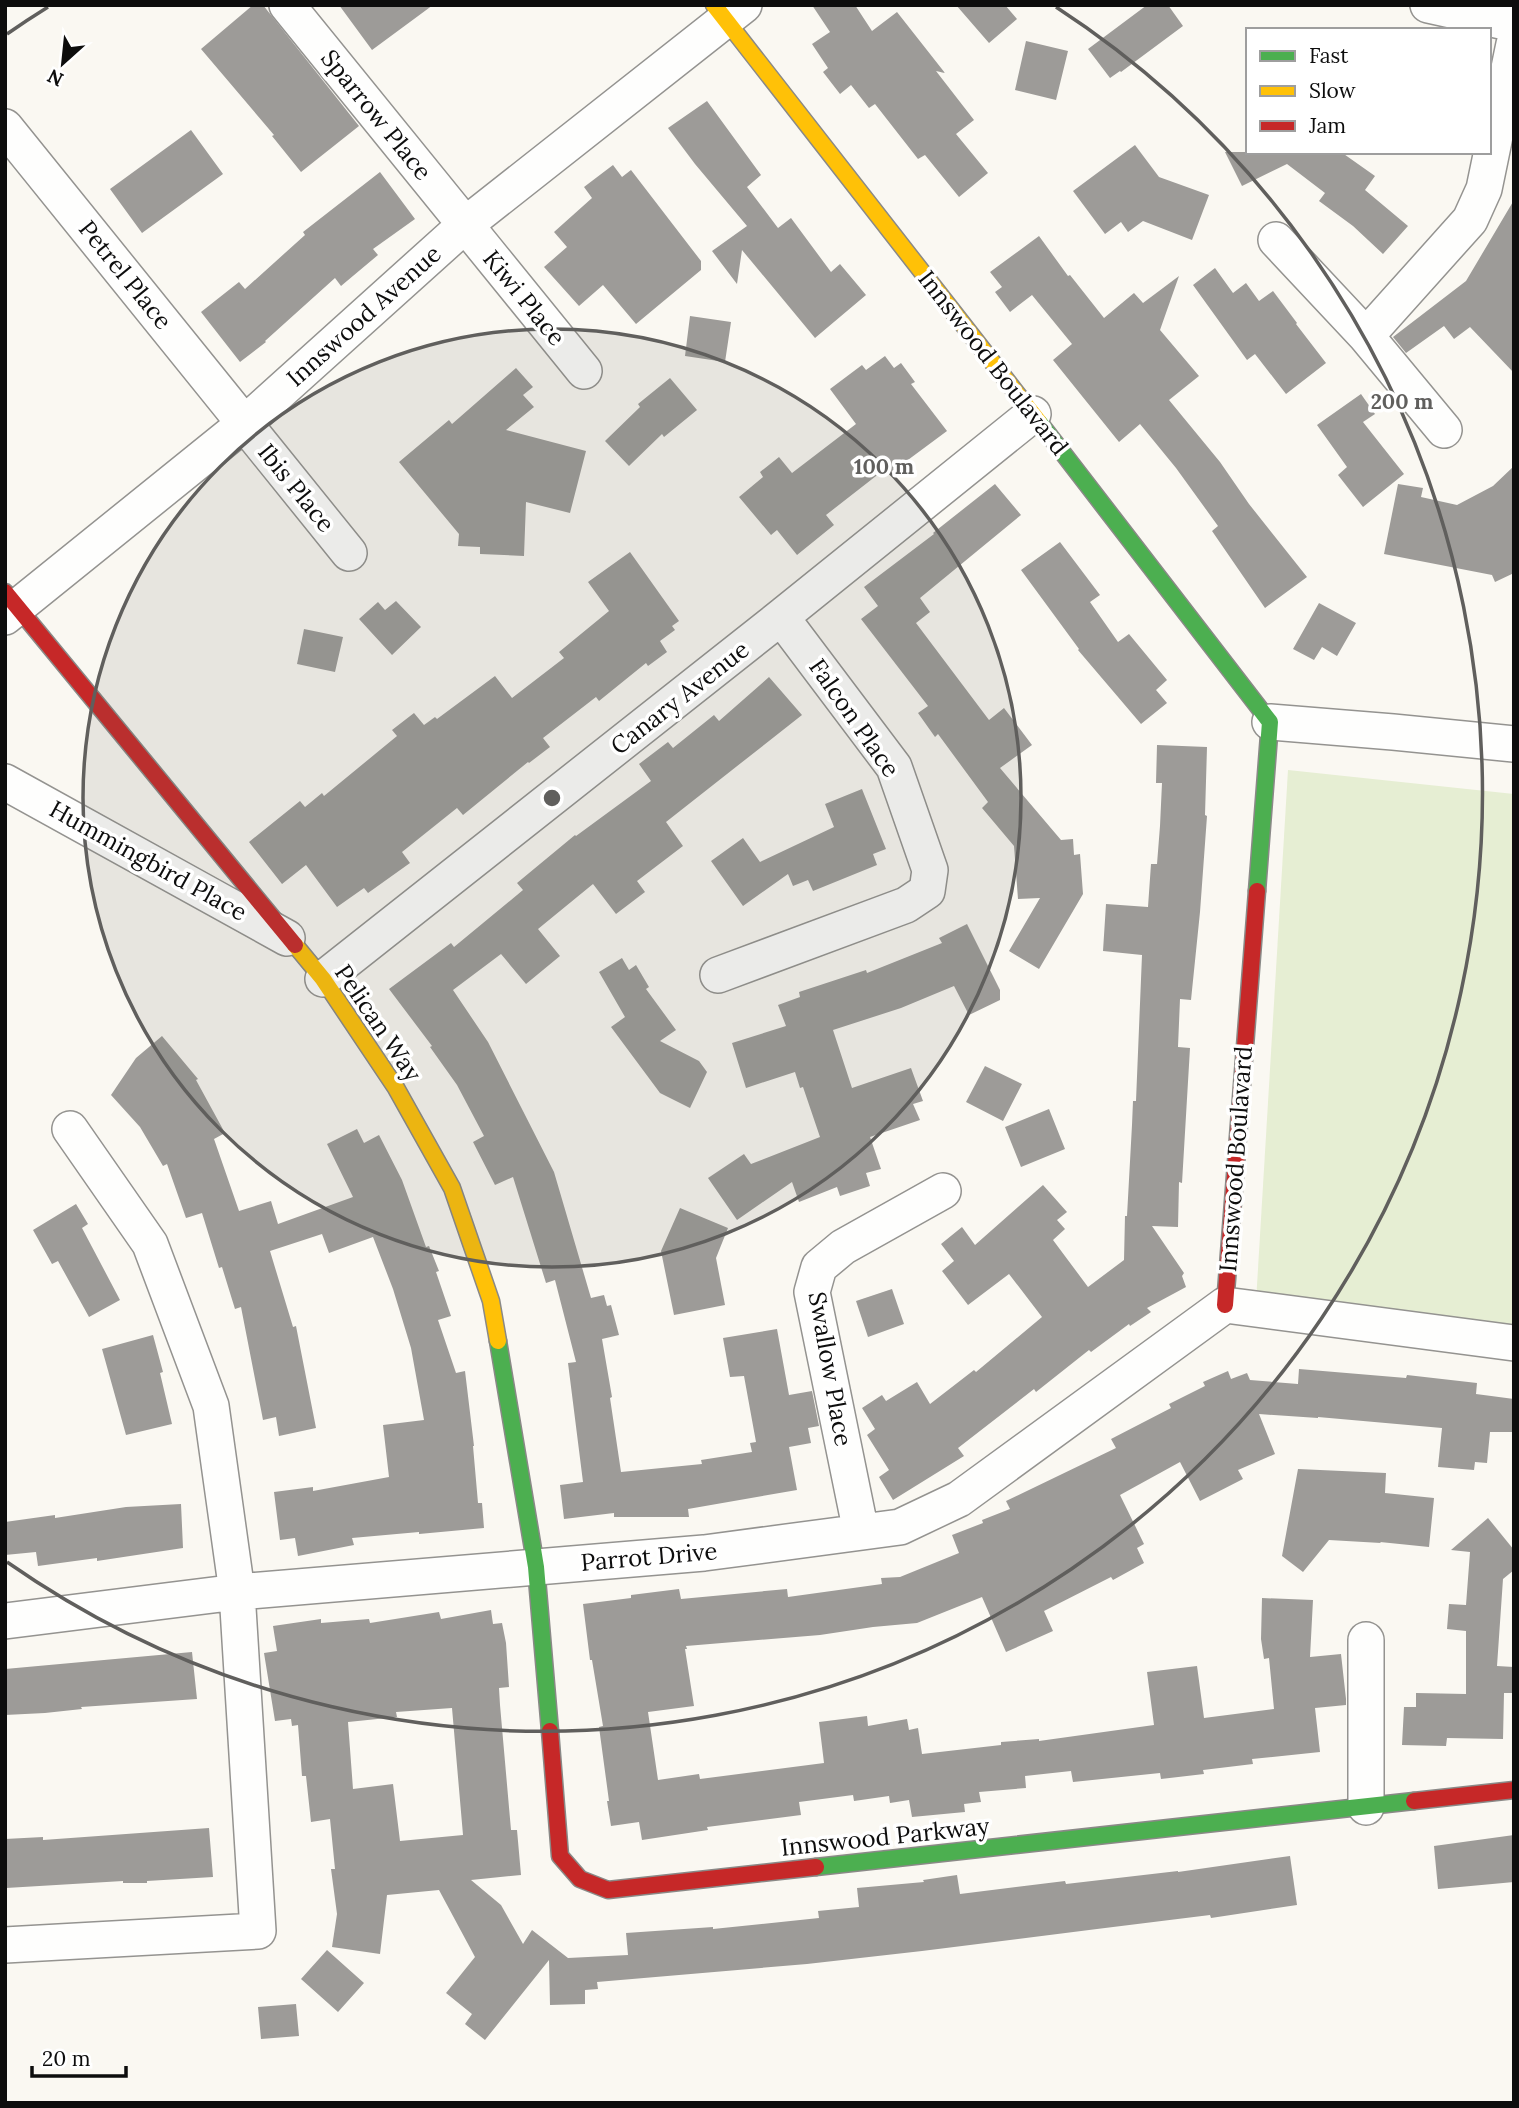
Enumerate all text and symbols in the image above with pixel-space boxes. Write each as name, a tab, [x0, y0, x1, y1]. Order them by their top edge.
north arrow	[28, 28, 98, 98]
legend	[1246, 28, 1491, 154]
text: Fast	[1309, 42, 1349, 69]
street label: Sparrow Place	[314, 43, 438, 186]
text: N	[43, 64, 67, 92]
text: Slow	[1309, 77, 1356, 104]
text: Jam	[1308, 112, 1346, 139]
street label: Petrel Place	[72, 214, 179, 336]
street label: Innswood Avenue	[280, 238, 447, 393]
street label: Kiwi Place	[476, 244, 572, 352]
street label: Innswood Boulavard	[911, 264, 1075, 461]
text: 200 m	[1371, 388, 1433, 415]
street label: Ibis Place	[251, 437, 342, 538]
text: 100 m	[854, 453, 914, 480]
street label: Canary Avenue	[604, 634, 755, 761]
street label: Falcon Place	[802, 652, 907, 783]
centre of rings	[540, 786, 564, 810]
street label: Hummingbird Place	[44, 793, 253, 928]
street label: Pelican Way	[328, 958, 429, 1087]
street label: Innswood Boulavard	[1212, 1045, 1259, 1273]
street label: Swallow Place	[802, 1289, 859, 1449]
street label: Parrot Drive	[579, 1535, 719, 1578]
street label: Innswood Parkway	[779, 1810, 991, 1863]
scale bar	[32, 2035, 126, 2078]
text: 20 m	[42, 2045, 91, 2072]

